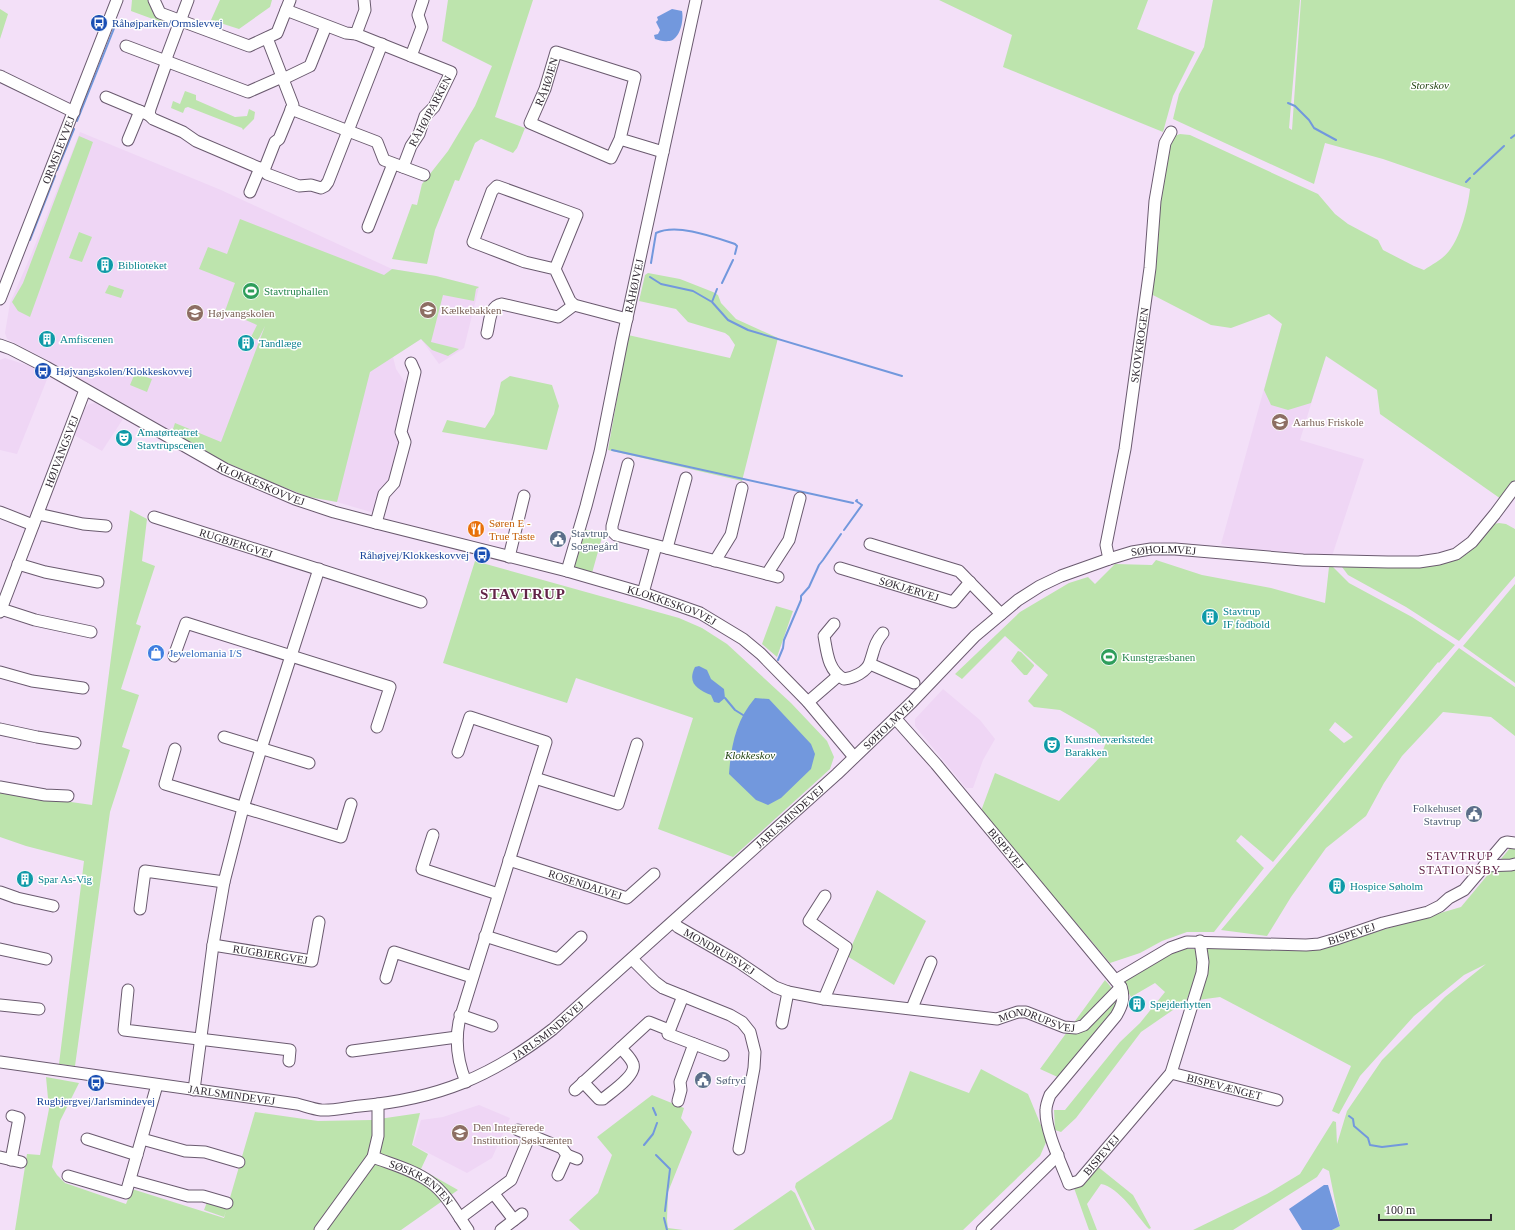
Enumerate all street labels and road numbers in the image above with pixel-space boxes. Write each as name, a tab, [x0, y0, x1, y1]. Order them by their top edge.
street label: RÅHØJEN	[532, 56, 560, 107]
street label: RÅHØJPARKEN	[406, 74, 454, 148]
street label: ORMSLEVVEJ	[40, 114, 77, 186]
street label: RÅHØJVEJ	[622, 257, 646, 314]
street label: SKOVKROGEN	[1128, 307, 1150, 384]
street label: HØJVANGSVEJ	[42, 413, 81, 489]
street label: KLOKKESKOVVEJ	[215, 460, 307, 508]
street label: RUGBJERGVEJ	[198, 526, 275, 561]
street label: SØHOLMVEJ	[1130, 543, 1197, 558]
street label: SØKJÆRVEJ	[878, 574, 941, 604]
street label: KLOKKESKOVVEJ	[626, 583, 719, 628]
street label: SØHOLMVEJ	[861, 697, 917, 752]
street label: JARLSMINDEVEJ	[753, 782, 827, 850]
street label: BISPEVEJ	[986, 826, 1027, 871]
street label: ROSENDALVEJ	[547, 867, 624, 902]
street label: BISPEVEJ	[1327, 920, 1377, 947]
street label: MONDRUPSVEJ	[682, 926, 757, 978]
street label: RUGBJERGVEJ	[232, 942, 309, 966]
street label: JARLSMINDEVEJ	[510, 998, 586, 1062]
street label: MONDRUPSVEJ	[997, 1006, 1076, 1034]
street label: BISPEVÆNGET	[1185, 1071, 1263, 1102]
street label: JARLSMINDEVEJ	[188, 1083, 277, 1107]
street label: BISPEVEJ	[1081, 1132, 1122, 1178]
street label: SØSKRÆNTEN	[388, 1157, 455, 1207]

